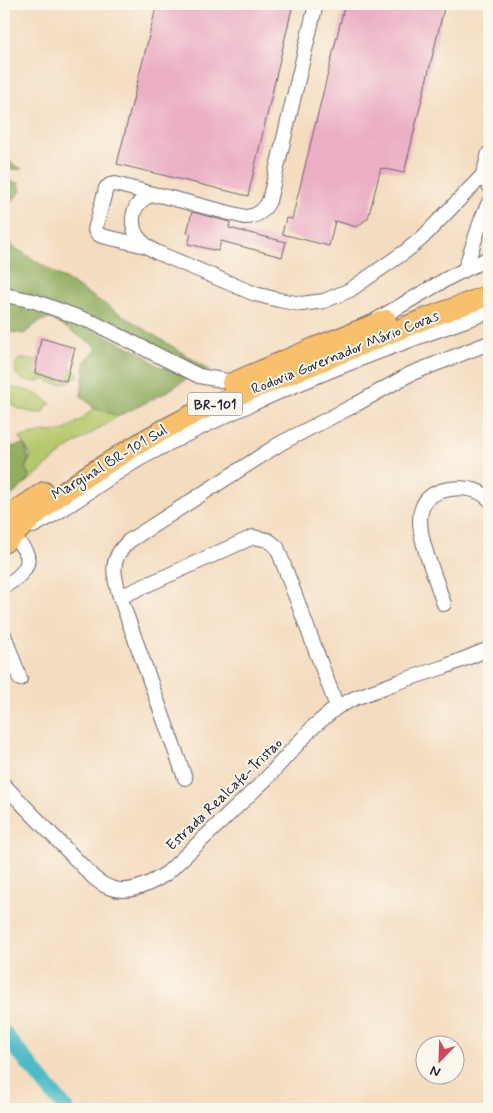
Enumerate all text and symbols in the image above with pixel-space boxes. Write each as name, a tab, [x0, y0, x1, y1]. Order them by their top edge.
street label: Rodovia Governador Mário Covas	[249, 306, 443, 400]
road number: BR-101	[188, 392, 242, 416]
street label: Marginal BR-101 Sul	[48, 420, 172, 506]
street label: Estrada Realcafe-Tristao	[162, 734, 287, 856]
north arrow	[416, 1036, 466, 1086]
text: N	[428, 1061, 443, 1081]

